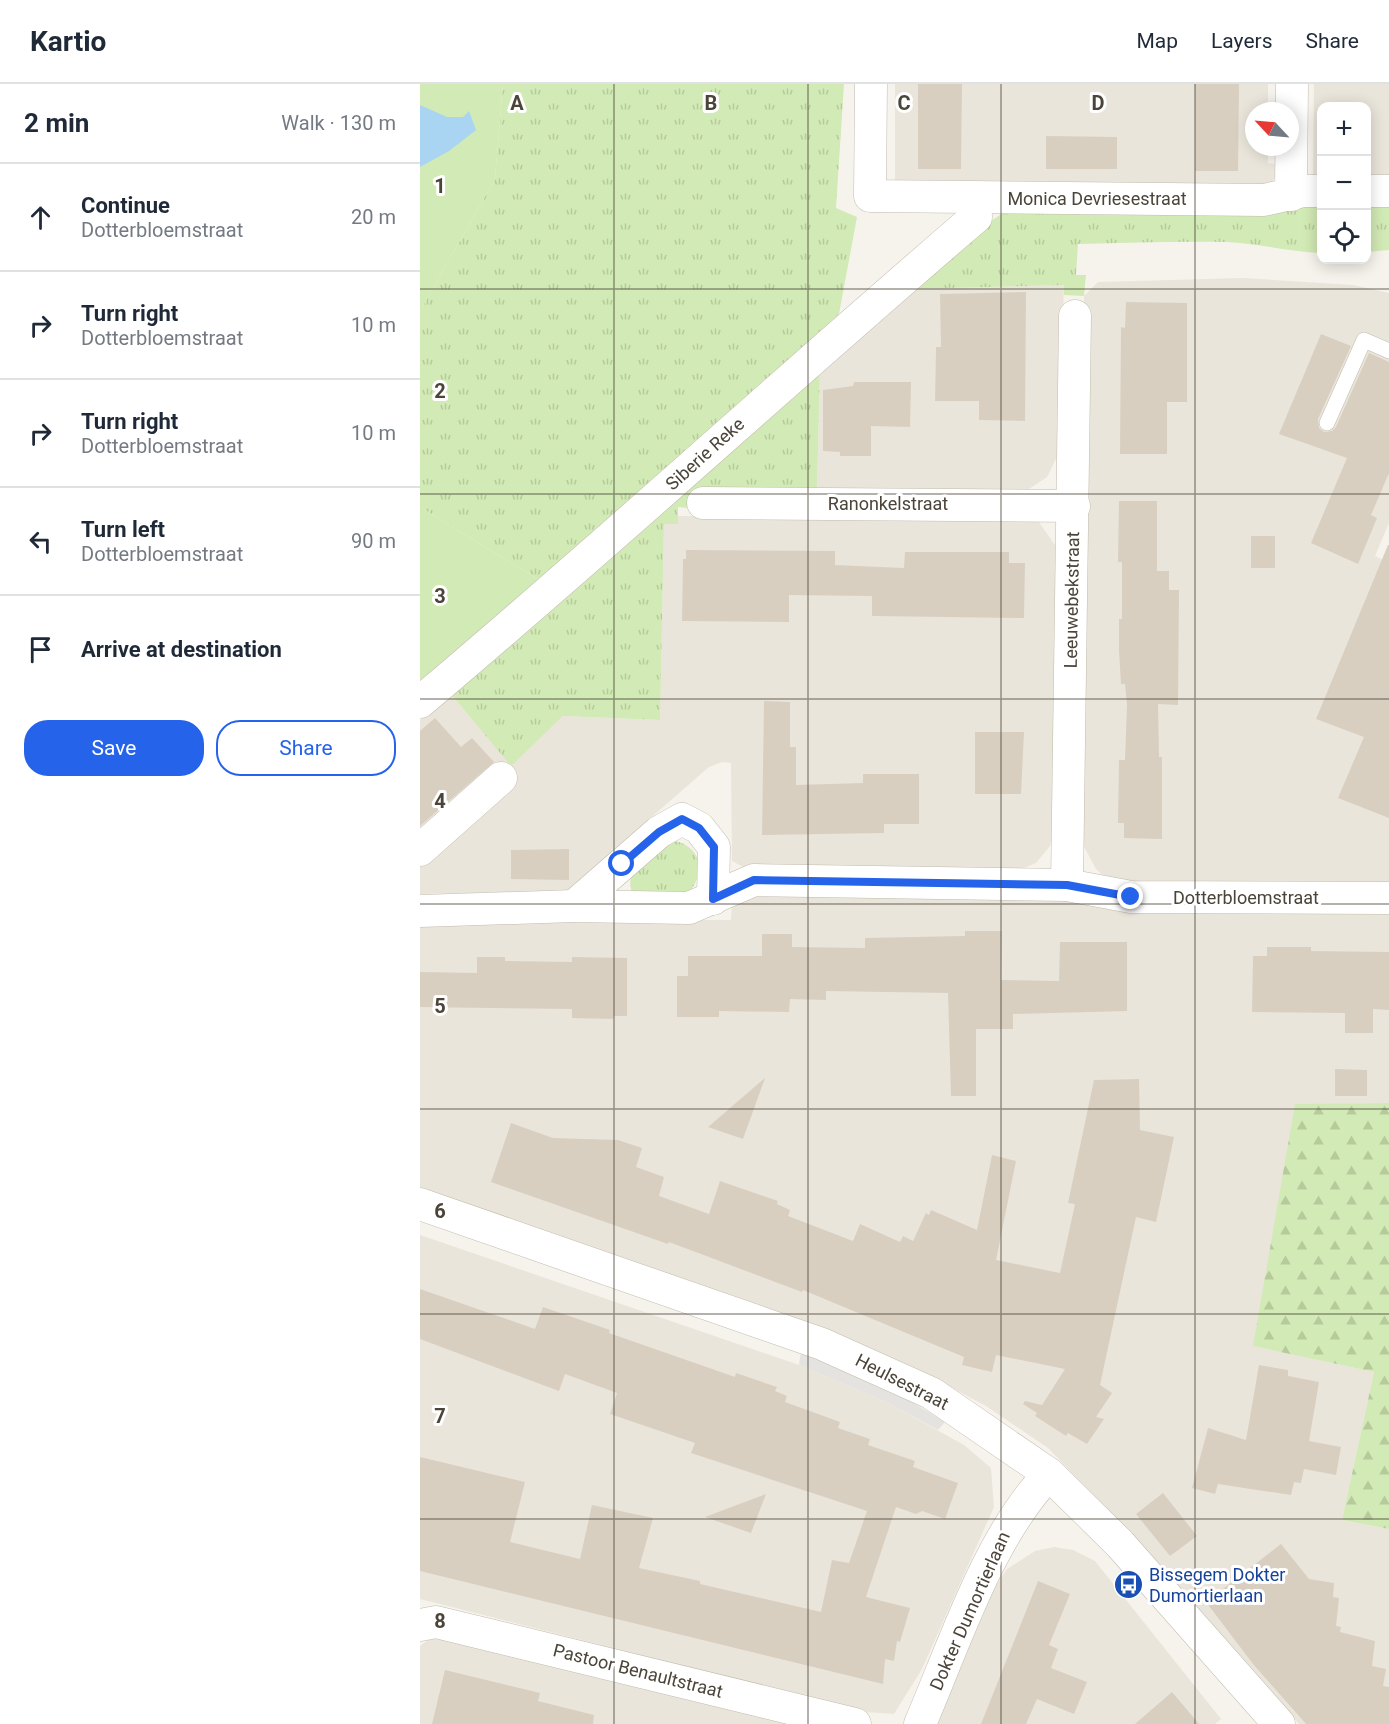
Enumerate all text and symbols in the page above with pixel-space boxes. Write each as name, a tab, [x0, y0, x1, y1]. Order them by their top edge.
text: Kartio	[30, 25, 106, 58]
text: Map	[1136, 29, 1178, 53]
text: Layers	[1211, 29, 1272, 53]
text: Share	[1305, 29, 1359, 53]
text: A	[510, 91, 524, 115]
text: B	[705, 91, 717, 115]
text: C	[897, 91, 911, 115]
text: D	[1092, 91, 1105, 115]
north arrow	[1245, 102, 1299, 156]
map controls	[1317, 102, 1371, 264]
button: +	[1317, 102, 1371, 156]
text: 2 min	[24, 108, 89, 138]
text: Walk · 130 m	[281, 111, 396, 135]
button: −	[1317, 156, 1371, 210]
text: 1	[434, 174, 446, 198]
street label: Monica Devriesestraat	[1007, 188, 1187, 209]
text: Continue	[81, 193, 170, 218]
icon: ahead	[24, 201, 57, 234]
text: 20 m	[351, 205, 396, 229]
button: locate	[1317, 210, 1371, 264]
text: Dotterbloemstraat	[81, 218, 243, 242]
text: Turn right	[81, 301, 178, 326]
icon: right	[24, 309, 57, 342]
text: 10 m	[351, 313, 396, 337]
text: Dotterbloemstraat	[81, 326, 243, 350]
text: 2	[434, 379, 446, 403]
text: Turn right	[81, 409, 178, 434]
street label: Siberie Reke	[661, 413, 748, 494]
icon: right	[24, 417, 57, 450]
text: 10 m	[351, 421, 396, 445]
text: Dotterbloemstraat	[81, 434, 243, 458]
street label: Ranonkelstraat	[828, 493, 948, 514]
text: Turn left	[81, 517, 165, 542]
icon: left	[24, 525, 57, 558]
text: 90 m	[351, 529, 396, 553]
street label: Leeuwebekstraat	[1060, 531, 1083, 669]
text: Dotterbloemstraat	[81, 542, 243, 566]
text: 3	[434, 584, 446, 608]
icon: arrive	[24, 633, 57, 666]
text: Arrive at destination	[81, 637, 282, 662]
button: Save	[24, 720, 204, 776]
button: Share	[216, 720, 396, 776]
text: 4	[434, 789, 446, 813]
route start	[608, 850, 634, 876]
route end	[1117, 883, 1143, 909]
street label: Dotterbloemstraat	[1173, 887, 1319, 908]
text: 5	[434, 994, 446, 1018]
text: 6	[434, 1199, 446, 1223]
street label: Heulsestraat	[852, 1349, 952, 1414]
text: 7	[434, 1404, 446, 1428]
street label: Dokter Dumortierlaan	[925, 1528, 1014, 1693]
place label: Bissegem Dokter Dumortierlaan	[1149, 1564, 1285, 1606]
bus stop icon: Bissegem Dokter Dumortierlaan	[1112, 1569, 1144, 1601]
text: 8	[434, 1609, 446, 1633]
street label: Pastoor Benaultstraat	[551, 1639, 725, 1702]

